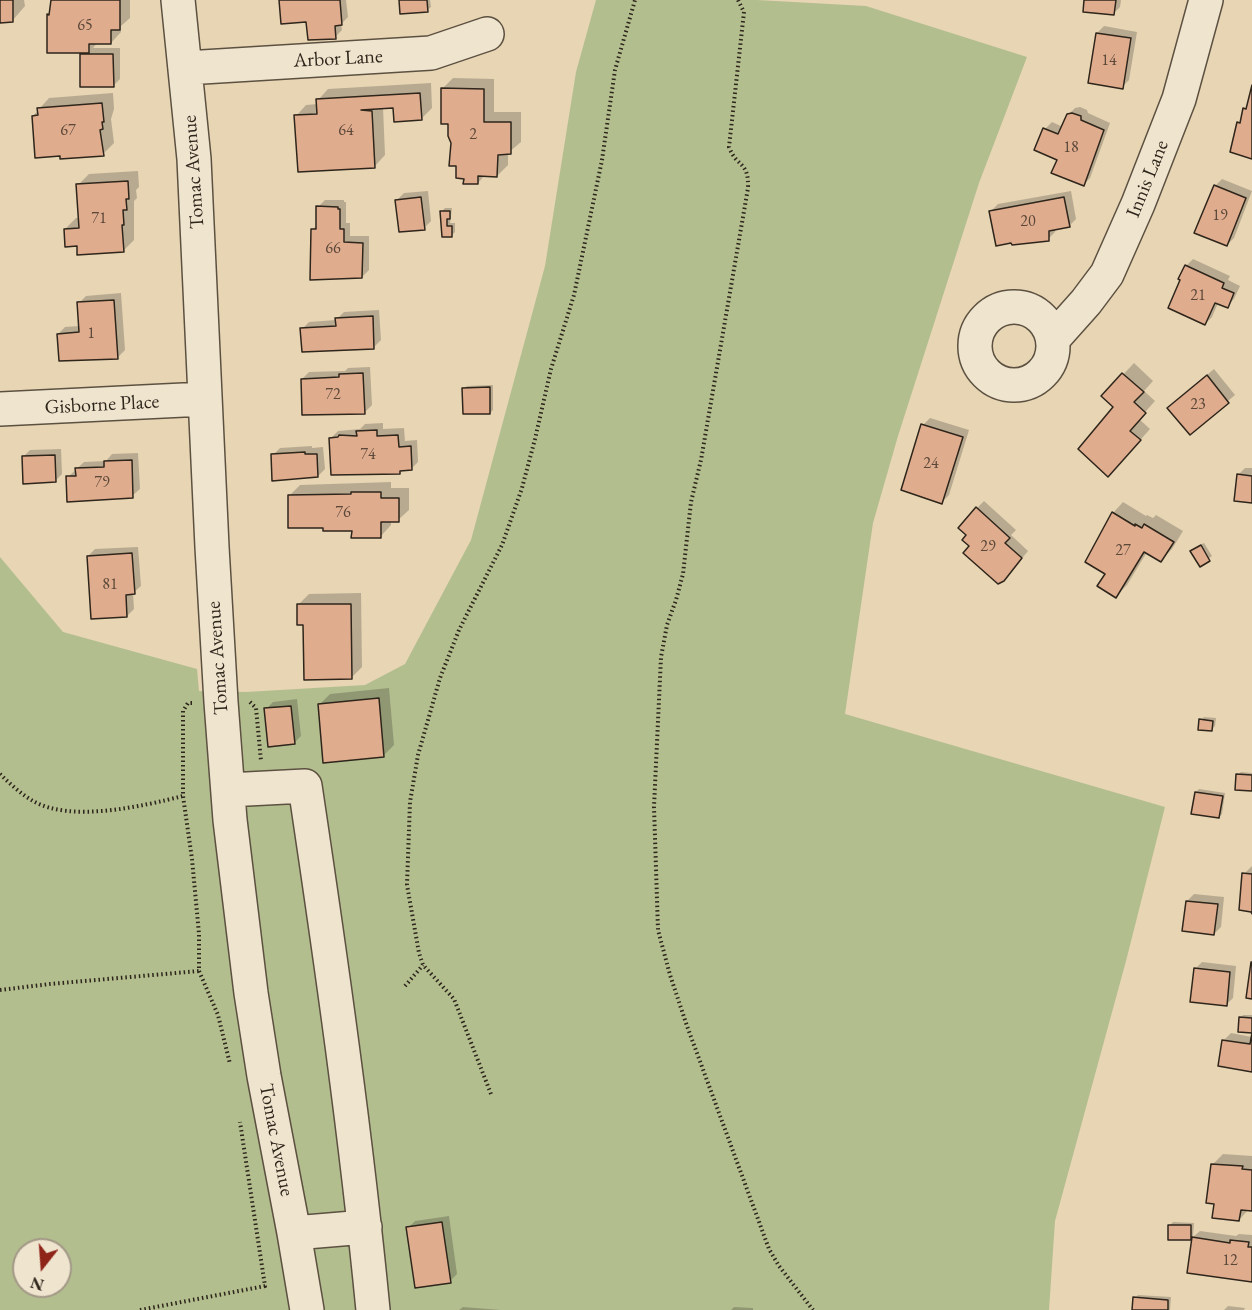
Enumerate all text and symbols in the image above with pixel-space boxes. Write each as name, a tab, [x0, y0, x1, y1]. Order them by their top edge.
house number: 65	[77, 16, 93, 36]
street label: Arbor Lane	[293, 45, 383, 73]
house number: 14	[1101, 51, 1117, 71]
street label: Tomac Avenue	[178, 114, 210, 230]
house number: 67	[60, 121, 76, 141]
house number: 64	[338, 121, 354, 141]
house number: 2	[469, 125, 477, 145]
street label: Innis Lane	[1122, 137, 1174, 221]
house number: 18	[1063, 138, 1079, 158]
house number: 19	[1212, 206, 1228, 226]
house number: 71	[91, 209, 107, 229]
house number: 20	[1020, 212, 1036, 232]
house number: 66	[325, 239, 341, 259]
house number: 21	[1190, 286, 1206, 306]
house number: 1	[87, 324, 95, 344]
house number: 72	[325, 385, 341, 405]
street label: Gisborne Place	[44, 390, 160, 420]
house number: 23	[1190, 395, 1206, 415]
house number: 74	[360, 445, 376, 465]
house number: 24	[923, 454, 939, 474]
house number: 79	[94, 473, 110, 493]
house number: 76	[335, 503, 351, 523]
house number: 29	[980, 537, 996, 557]
house number: 27	[1115, 541, 1131, 561]
house number: 81	[102, 575, 118, 595]
street label: Tomac Avenue	[202, 600, 234, 716]
street label: Tomac Avenue	[253, 1082, 299, 1198]
north arrow	[12, 1238, 72, 1298]
house number: 12	[1222, 1251, 1238, 1271]
text: N	[28, 1272, 46, 1296]

